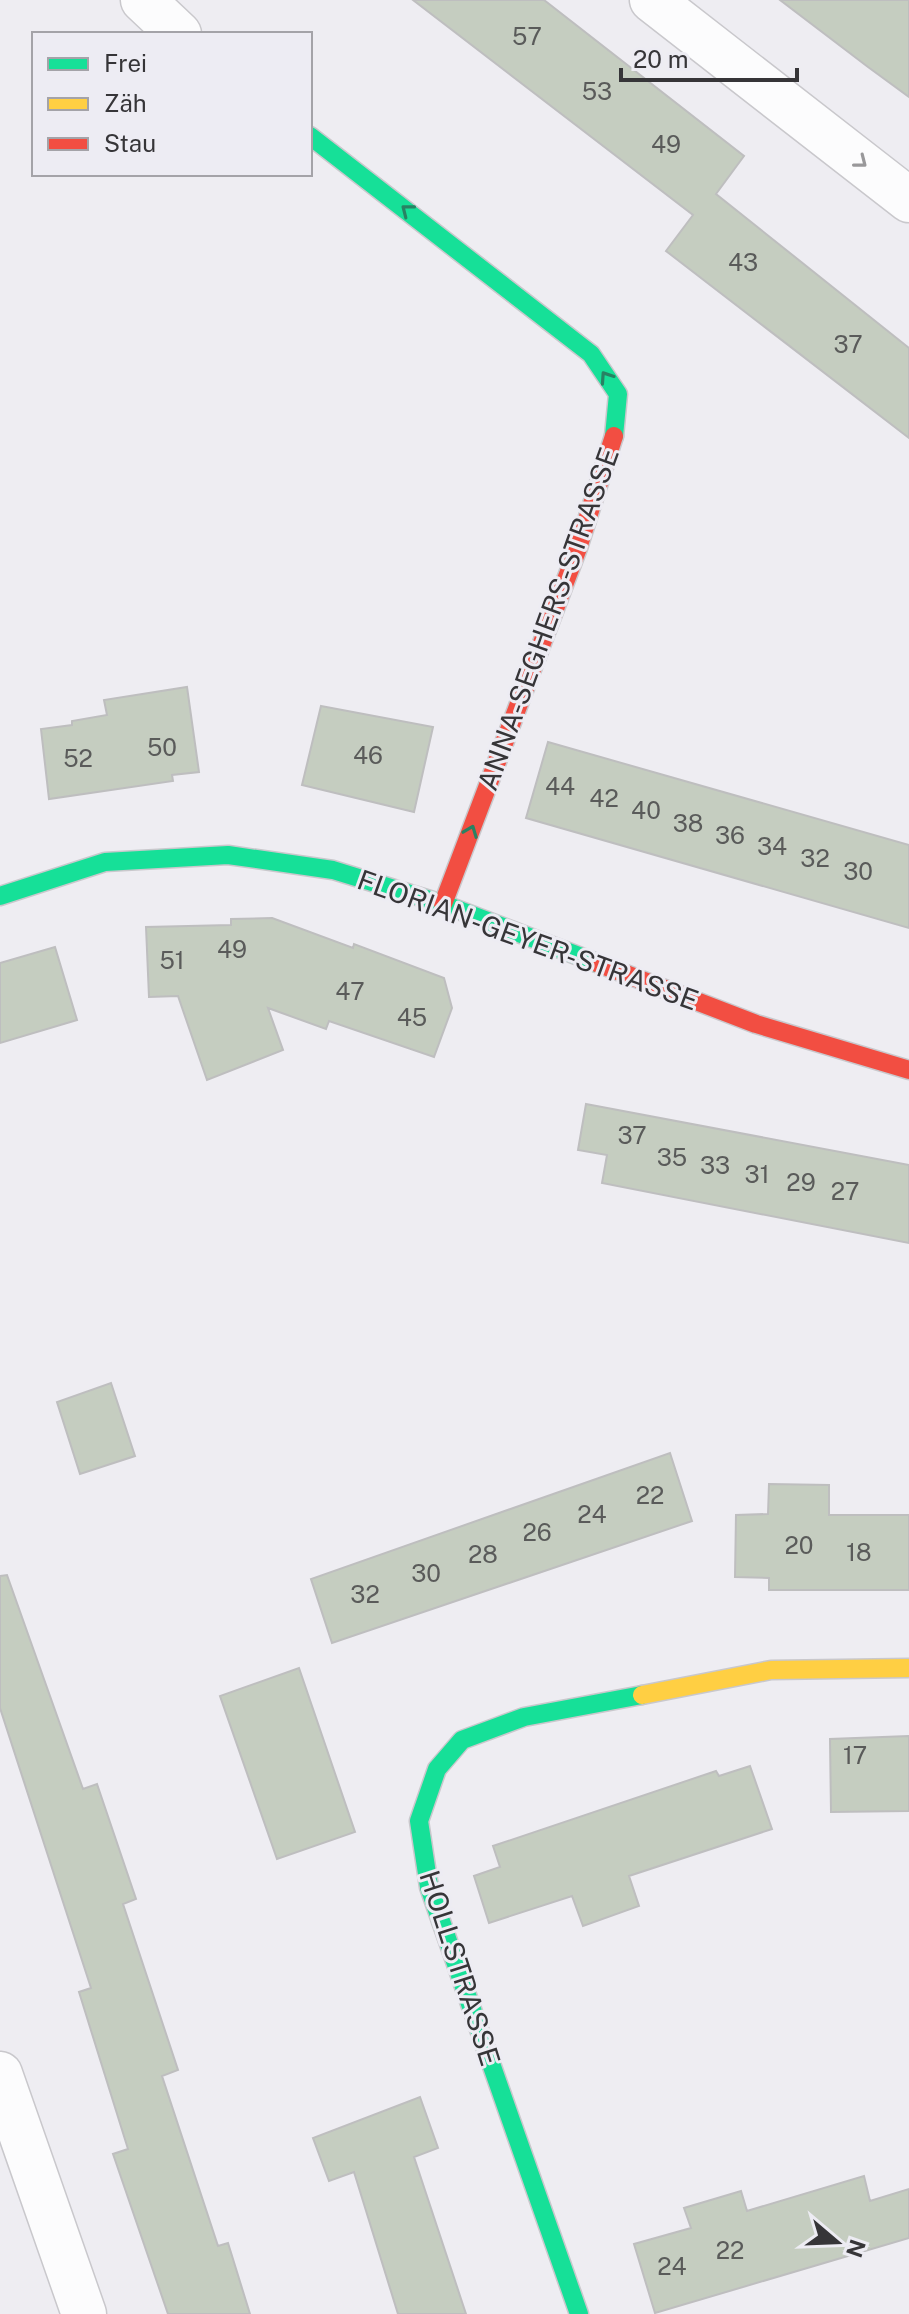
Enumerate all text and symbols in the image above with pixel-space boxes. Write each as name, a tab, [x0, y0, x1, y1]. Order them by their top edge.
house number: 57	[512, 22, 542, 50]
legend	[32, 32, 312, 176]
scale bar	[621, 32, 797, 82]
text: 20 m	[633, 45, 689, 73]
text: Frei	[104, 49, 147, 77]
house number: 53	[582, 77, 612, 105]
text: Zäh	[104, 89, 147, 117]
text: Stau	[104, 129, 156, 157]
house number: 49	[651, 130, 681, 158]
one-way arrow	[852, 152, 866, 167]
one-way arrow	[401, 206, 416, 220]
house number: 43	[728, 248, 758, 276]
house number: 37	[833, 330, 863, 358]
one-way arrow	[601, 371, 616, 385]
street label: ANNA-SEGHERS-STRASSE	[470, 443, 625, 795]
house number: 50	[147, 733, 177, 761]
house number: 46	[353, 741, 383, 769]
house number: 52	[63, 744, 93, 772]
house number: 44	[545, 772, 575, 800]
house number: 42	[589, 784, 619, 812]
house number: 40	[631, 796, 661, 824]
house number: 38	[673, 809, 703, 837]
house number: 36	[715, 821, 745, 849]
one-way arrow	[461, 825, 478, 839]
house number: 34	[757, 832, 787, 860]
house number: 32	[800, 844, 830, 872]
house number: 30	[843, 857, 873, 885]
street label: FLORIAN-GEYER-STRASSE	[353, 862, 703, 1017]
house number: 49	[217, 935, 247, 963]
house number: 51	[159, 946, 185, 974]
house number: 47	[335, 977, 365, 1005]
house number: 45	[397, 1003, 427, 1031]
house number: 37	[617, 1121, 647, 1149]
house number: 35	[657, 1143, 687, 1171]
house number: 33	[700, 1151, 730, 1179]
house number: 31	[745, 1160, 769, 1188]
house number: 29	[786, 1168, 816, 1196]
house number: 27	[831, 1177, 859, 1205]
house number: 22	[636, 1481, 664, 1509]
house number: 24	[577, 1500, 607, 1528]
house number: 26	[522, 1518, 552, 1546]
house number: 20	[785, 1531, 814, 1559]
house number: 18	[846, 1538, 872, 1566]
house number: 28	[468, 1540, 498, 1568]
house number: 30	[411, 1559, 441, 1587]
house number: 32	[350, 1580, 380, 1608]
house number: 17	[843, 1741, 867, 1769]
street label: HOLLSTRASSE	[413, 1866, 508, 2070]
north arrow	[797, 2202, 877, 2282]
house number: 22	[716, 2236, 744, 2264]
text: N	[841, 2236, 871, 2261]
house number: 24	[657, 2252, 687, 2280]

